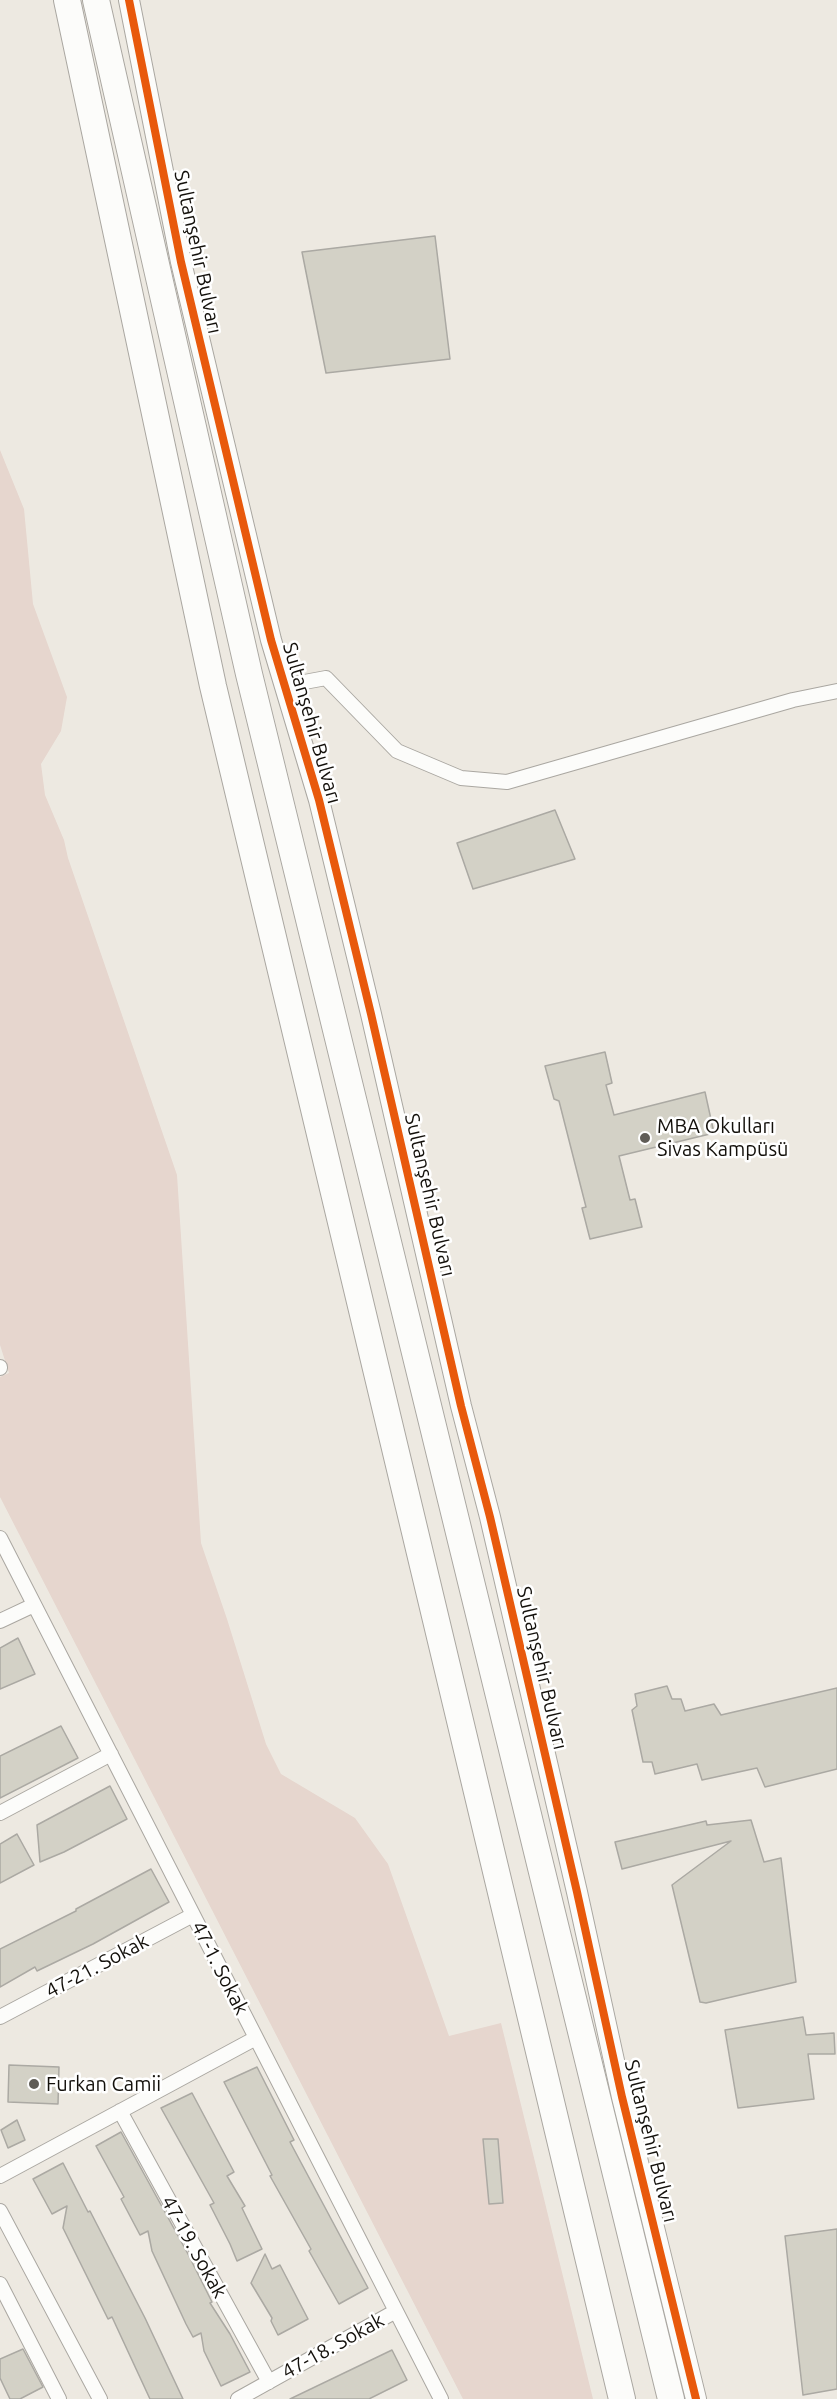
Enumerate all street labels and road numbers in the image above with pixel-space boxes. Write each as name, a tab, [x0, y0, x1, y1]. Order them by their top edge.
street label: Sultanşehir Bulvarı	[169, 168, 227, 336]
street label: Sultanşehir Bulvarı	[278, 640, 346, 806]
street label: Sultanşehir Bulvarı	[400, 1111, 460, 1279]
street label: Sultanşehir Bulvarı	[512, 1584, 572, 1752]
street label: 47-1. Sokak	[186, 1917, 254, 2019]
street label: 47-21. Sokak	[41, 1929, 153, 2003]
street label: Sultanşehir Bulvarı	[619, 2057, 683, 2225]
street label: 47-19. Sokak	[156, 2192, 232, 2302]
street label: 47-18. Sokak	[278, 2308, 388, 2384]

